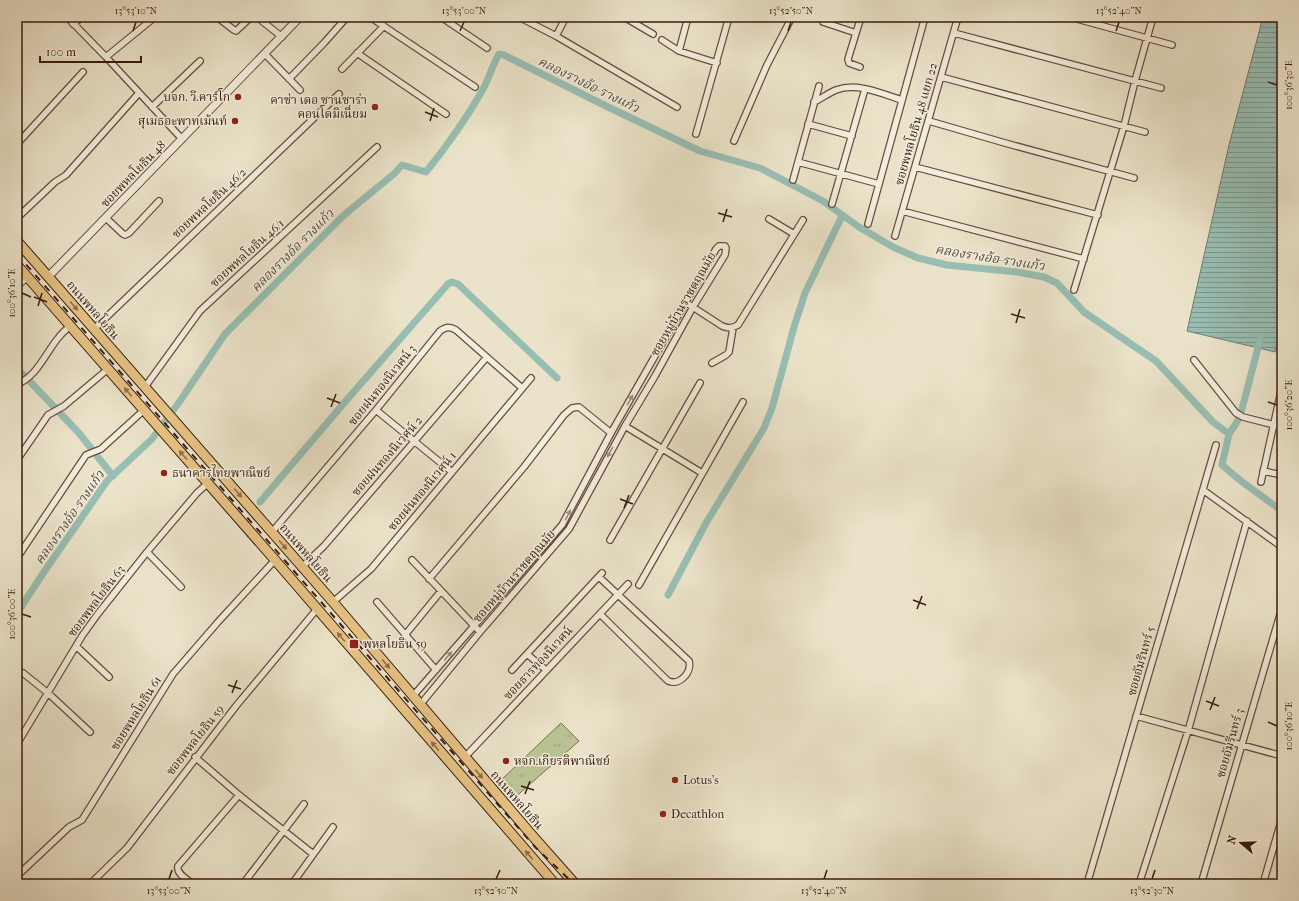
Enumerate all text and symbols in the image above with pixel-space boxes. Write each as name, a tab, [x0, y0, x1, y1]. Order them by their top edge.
text: 13°53'10"N	[115, 5, 158, 17]
text: 13°53'00"N	[442, 5, 487, 17]
text: 13°52'50"N	[769, 5, 814, 17]
text: 13°52'40"N	[1096, 5, 1142, 17]
scale bar	[40, 38, 141, 64]
text: 100 m	[46, 45, 76, 59]
water label: คลองรางอ้อ-รางแก้ว	[536, 53, 643, 116]
text: 100°36'30"E	[1283, 60, 1295, 110]
street label: ซอยพหลโยธิน 48 แยก 22	[890, 61, 940, 187]
place label: บจก. วี.คาร์โก	[164, 88, 230, 104]
marker: บจก. วี.คาร์โก	[233, 92, 243, 102]
place label: คาซ่า เดอ ซานซาร่า คอนโดมิเนี่ยม	[270, 93, 367, 121]
marker: คาซ่า เดอ ซานซาร่า คอนโดมิเนี่ยม	[370, 102, 380, 112]
place label: สุเมธอะพาทเม้นท์	[138, 114, 227, 129]
marker: สุเมธอะพาทเม้นท์	[230, 116, 240, 126]
street label: ซอยพหลโยธิน 48	[96, 136, 168, 210]
street label: ซอยพหลโยธิน 46/2	[168, 164, 249, 241]
water label: คลองรางอ้อ-รางแก้ว	[248, 205, 338, 295]
street label: ซอยพหลโยธิน 46/1	[206, 215, 287, 290]
water label: คลองรางอ้อ-รางแก้ว	[934, 241, 1047, 274]
street label: ซอยหมู่บ้านราชตฤณมัย	[647, 249, 719, 359]
text: 100°36'10"E	[6, 269, 18, 317]
street label: ถนนพหลโยธิน	[64, 277, 124, 342]
one-way arrow	[69, 301, 78, 312]
street label: ซอยฝนทองนิเวศน์ 3	[345, 342, 419, 428]
text: 100°36'20"E	[1283, 380, 1295, 430]
one-way arrow	[124, 387, 133, 396]
one-way arrow	[626, 394, 633, 406]
street label: ซอยฝนทองนิเวศน์ 2	[349, 413, 425, 499]
one-way arrow	[607, 446, 614, 458]
street label: ซอยฝนทองนิเวศน์ 1	[385, 449, 459, 533]
one-way arrow	[179, 450, 188, 461]
place label: ธนาคารไทยพาณิชย์	[172, 464, 271, 480]
water label: คลองรางอ้อ-รางแก้ว	[32, 467, 108, 567]
marker: ธนาคารไทยพาณิชย์	[159, 468, 169, 478]
one-way arrow	[233, 488, 242, 499]
one-way arrow	[564, 509, 571, 520]
street label: ถนนพหลโยธิน	[277, 520, 337, 585]
street label: ซอยหมู่บ้านราชตฤณมัย	[470, 527, 559, 626]
one-way arrow	[278, 539, 287, 550]
street label: ซอยพหลโยธิน 63	[63, 561, 127, 639]
text: 100°36'00"E	[6, 589, 18, 639]
street label: ซอยธารทองนิเวศน์	[501, 623, 576, 702]
street label: ซอยอัมรินทร์ 5	[1124, 625, 1158, 697]
one-way arrow	[337, 631, 346, 642]
place label: พหลโยธิน 59	[363, 635, 427, 651]
marker: พหลโยธิน 59	[348, 638, 360, 650]
one-way arrow	[443, 651, 452, 662]
one-way arrow	[381, 659, 390, 670]
street label: ซอยพหลโยธิน 61	[106, 672, 164, 753]
street label: ซอยพหลโยธิน 59	[162, 701, 227, 778]
text: 100°36'10"E	[1283, 702, 1295, 750]
street label: ซอยอัมรินทร์ 3	[1213, 707, 1247, 779]
one-way arrow	[430, 741, 439, 751]
place label: หจก.เกียรติพาณิชย์	[514, 754, 610, 768]
marker: หจก.เกียรติพาณิชย์	[501, 756, 511, 766]
street label: ถนนพหลโยธิน	[488, 767, 548, 832]
one-way arrow	[475, 768, 484, 779]
place label: Lotus's	[683, 773, 719, 787]
marker: Lotus's	[670, 775, 680, 785]
place label: Decathlon	[671, 807, 724, 821]
marker: Decathlon	[658, 809, 668, 819]
north arrow	[1221, 823, 1261, 863]
text: N	[1225, 833, 1240, 846]
one-way arrow	[525, 849, 534, 860]
text: 13°53'00"N	[147, 885, 192, 897]
text: 13°52'50"N	[474, 885, 519, 897]
text: 13°52'40"N	[801, 885, 847, 897]
text: 13°52'30"N	[1130, 885, 1174, 897]

